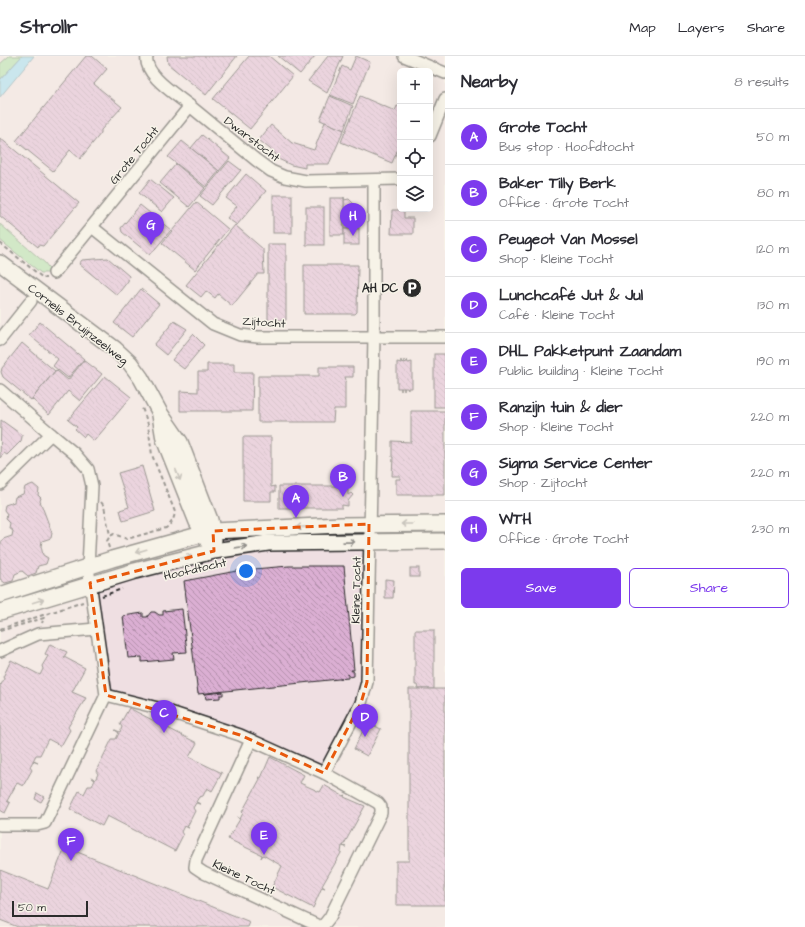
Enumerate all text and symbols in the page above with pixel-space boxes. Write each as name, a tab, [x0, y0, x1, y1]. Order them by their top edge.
text: Strollr	[20, 14, 78, 41]
text: Map	[629, 18, 656, 38]
text: Layers	[678, 18, 725, 38]
text: Share	[747, 18, 785, 38]
map controls	[397, 68, 433, 212]
button: +	[397, 68, 433, 104]
text: Nearby	[461, 70, 518, 94]
text: 8 results	[734, 73, 789, 91]
button: −	[397, 104, 433, 140]
street label: Dwarstocht	[220, 113, 283, 166]
text: Grote Tocht	[499, 117, 587, 138]
street label: Grote Tocht	[106, 122, 163, 188]
text: A	[470, 128, 478, 146]
text: 50 m	[756, 128, 789, 146]
text: Bus stop · Hoofdtocht	[499, 138, 635, 156]
button: locate	[397, 140, 433, 176]
text: Baker Tilly Berk	[499, 173, 616, 194]
button: layers	[397, 176, 433, 212]
text: B	[469, 184, 479, 202]
text: 80 m	[757, 184, 789, 202]
text: Office · Grote Tocht	[499, 194, 629, 212]
pin: H	[340, 203, 366, 236]
pin: G	[138, 212, 164, 245]
text: Peugeot Van Mossel	[499, 229, 638, 250]
text: C	[469, 240, 479, 258]
text: 120 m	[756, 240, 789, 258]
text: Shop · Kleine Tocht	[499, 250, 614, 268]
parking icon: AH DC	[401, 277, 423, 299]
street label: Cornelis Bruijnzeelweg	[23, 280, 131, 370]
place label: AH DC	[362, 280, 398, 297]
text: Lunchcafé Jut & Jul	[499, 285, 643, 306]
text: D	[470, 296, 478, 314]
text: 130 m	[757, 296, 789, 314]
text: Café · Kleine Tocht	[499, 306, 615, 324]
street label: Zijtocht	[242, 313, 286, 332]
text: DHL Pakketpunt Zaandam	[499, 341, 681, 362]
text: E	[470, 352, 478, 370]
text: 190 m	[756, 352, 789, 370]
text: Public building · Kleine Tocht	[499, 362, 664, 380]
text: Ranzijn tuin & dier	[499, 397, 623, 418]
text: F	[469, 408, 479, 426]
text: 220 m	[751, 408, 789, 426]
text: Shop · Kleine Tocht	[499, 418, 614, 436]
text: Sigma Service Center	[499, 453, 652, 474]
pin: B	[330, 464, 356, 497]
text: G	[469, 464, 479, 482]
text: 220 m	[751, 464, 789, 482]
one-way arrow	[175, 469, 183, 481]
text: Shop · Zijtocht	[499, 474, 588, 492]
pin: A	[283, 485, 309, 518]
text: WTH	[499, 509, 532, 530]
one-way arrow	[401, 520, 414, 528]
text: H	[470, 520, 478, 538]
text: 230 m	[751, 520, 789, 538]
one-way arrow	[296, 523, 309, 531]
text: Office · Grote Tocht	[499, 530, 629, 548]
one-way arrow	[342, 538, 355, 545]
one-way arrow	[234, 543, 247, 551]
one-way arrow	[135, 548, 148, 555]
one-way arrow	[179, 553, 192, 561]
street label: Hoofdtocht	[162, 554, 228, 585]
street label: Kleine Tocht	[347, 556, 366, 624]
your location	[236, 561, 256, 581]
button: Save	[461, 568, 621, 608]
button: Share	[629, 568, 789, 608]
one-way arrow	[31, 597, 44, 604]
pin: C	[151, 700, 177, 733]
pin: D	[352, 704, 378, 737]
pin: E	[251, 822, 277, 855]
pin: F	[58, 828, 84, 861]
street label: Kleine Tocht	[210, 856, 278, 899]
scale bar	[12, 899, 88, 918]
text: 50 m	[18, 900, 46, 915]

